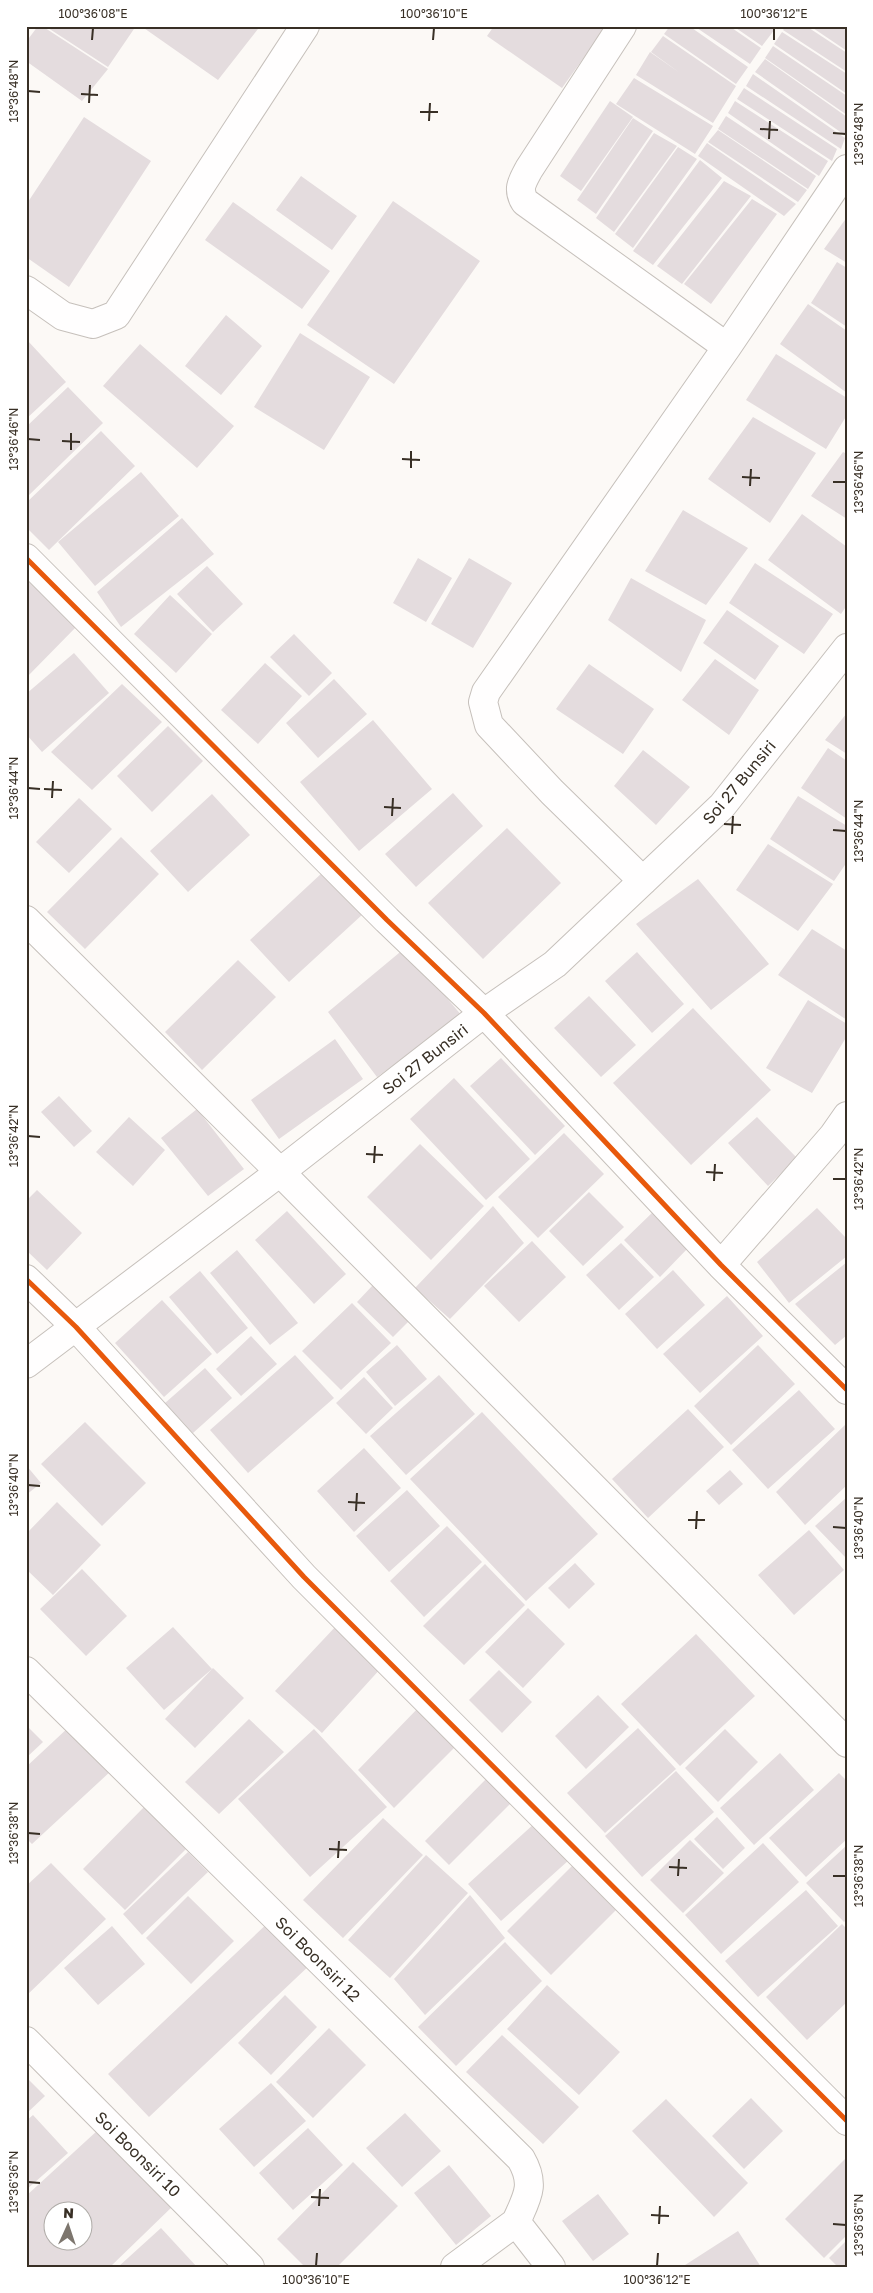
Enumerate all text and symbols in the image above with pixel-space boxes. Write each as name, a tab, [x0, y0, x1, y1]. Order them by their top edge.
text: 100°36'08"E	[58, 6, 128, 21]
text: 100°36'10"E	[400, 6, 468, 21]
text: 100°36'12"E	[740, 6, 808, 21]
text: 13°36'48"N	[6, 60, 21, 122]
text: 13°36'48"N	[851, 103, 866, 165]
text: 13°36'46"N	[6, 408, 21, 470]
text: 13°36'46"N	[851, 451, 866, 513]
street label: Soi 27 Bunsiri	[698, 736, 780, 828]
text: 13°36'44"N	[6, 757, 21, 819]
text: 13°36'44"N	[851, 800, 866, 862]
street label: Soi 27 Bunsiri	[378, 1019, 472, 1099]
text: 13°36'42"N	[6, 1105, 21, 1167]
text: 13°36'42"N	[851, 1148, 866, 1210]
text: 13°36'40"N	[6, 1453, 21, 1517]
text: 13°36'40"N	[851, 1496, 866, 1560]
text: 13°36'38"N	[6, 1802, 21, 1864]
text: 13°36'38"N	[851, 1845, 866, 1907]
street label: Soi Boonsiri 12	[271, 1912, 365, 2006]
street label: Soi Boonsiri 10	[91, 2107, 185, 2201]
text: 13°36'36"N	[6, 2151, 21, 2213]
text: 13°36'36"N	[851, 2194, 866, 2256]
north arrow	[42, 2200, 92, 2250]
text: N	[63, 2204, 74, 2221]
text: 100°36'10"E	[282, 2272, 350, 2287]
text: 100°36'12"E	[623, 2272, 691, 2287]

